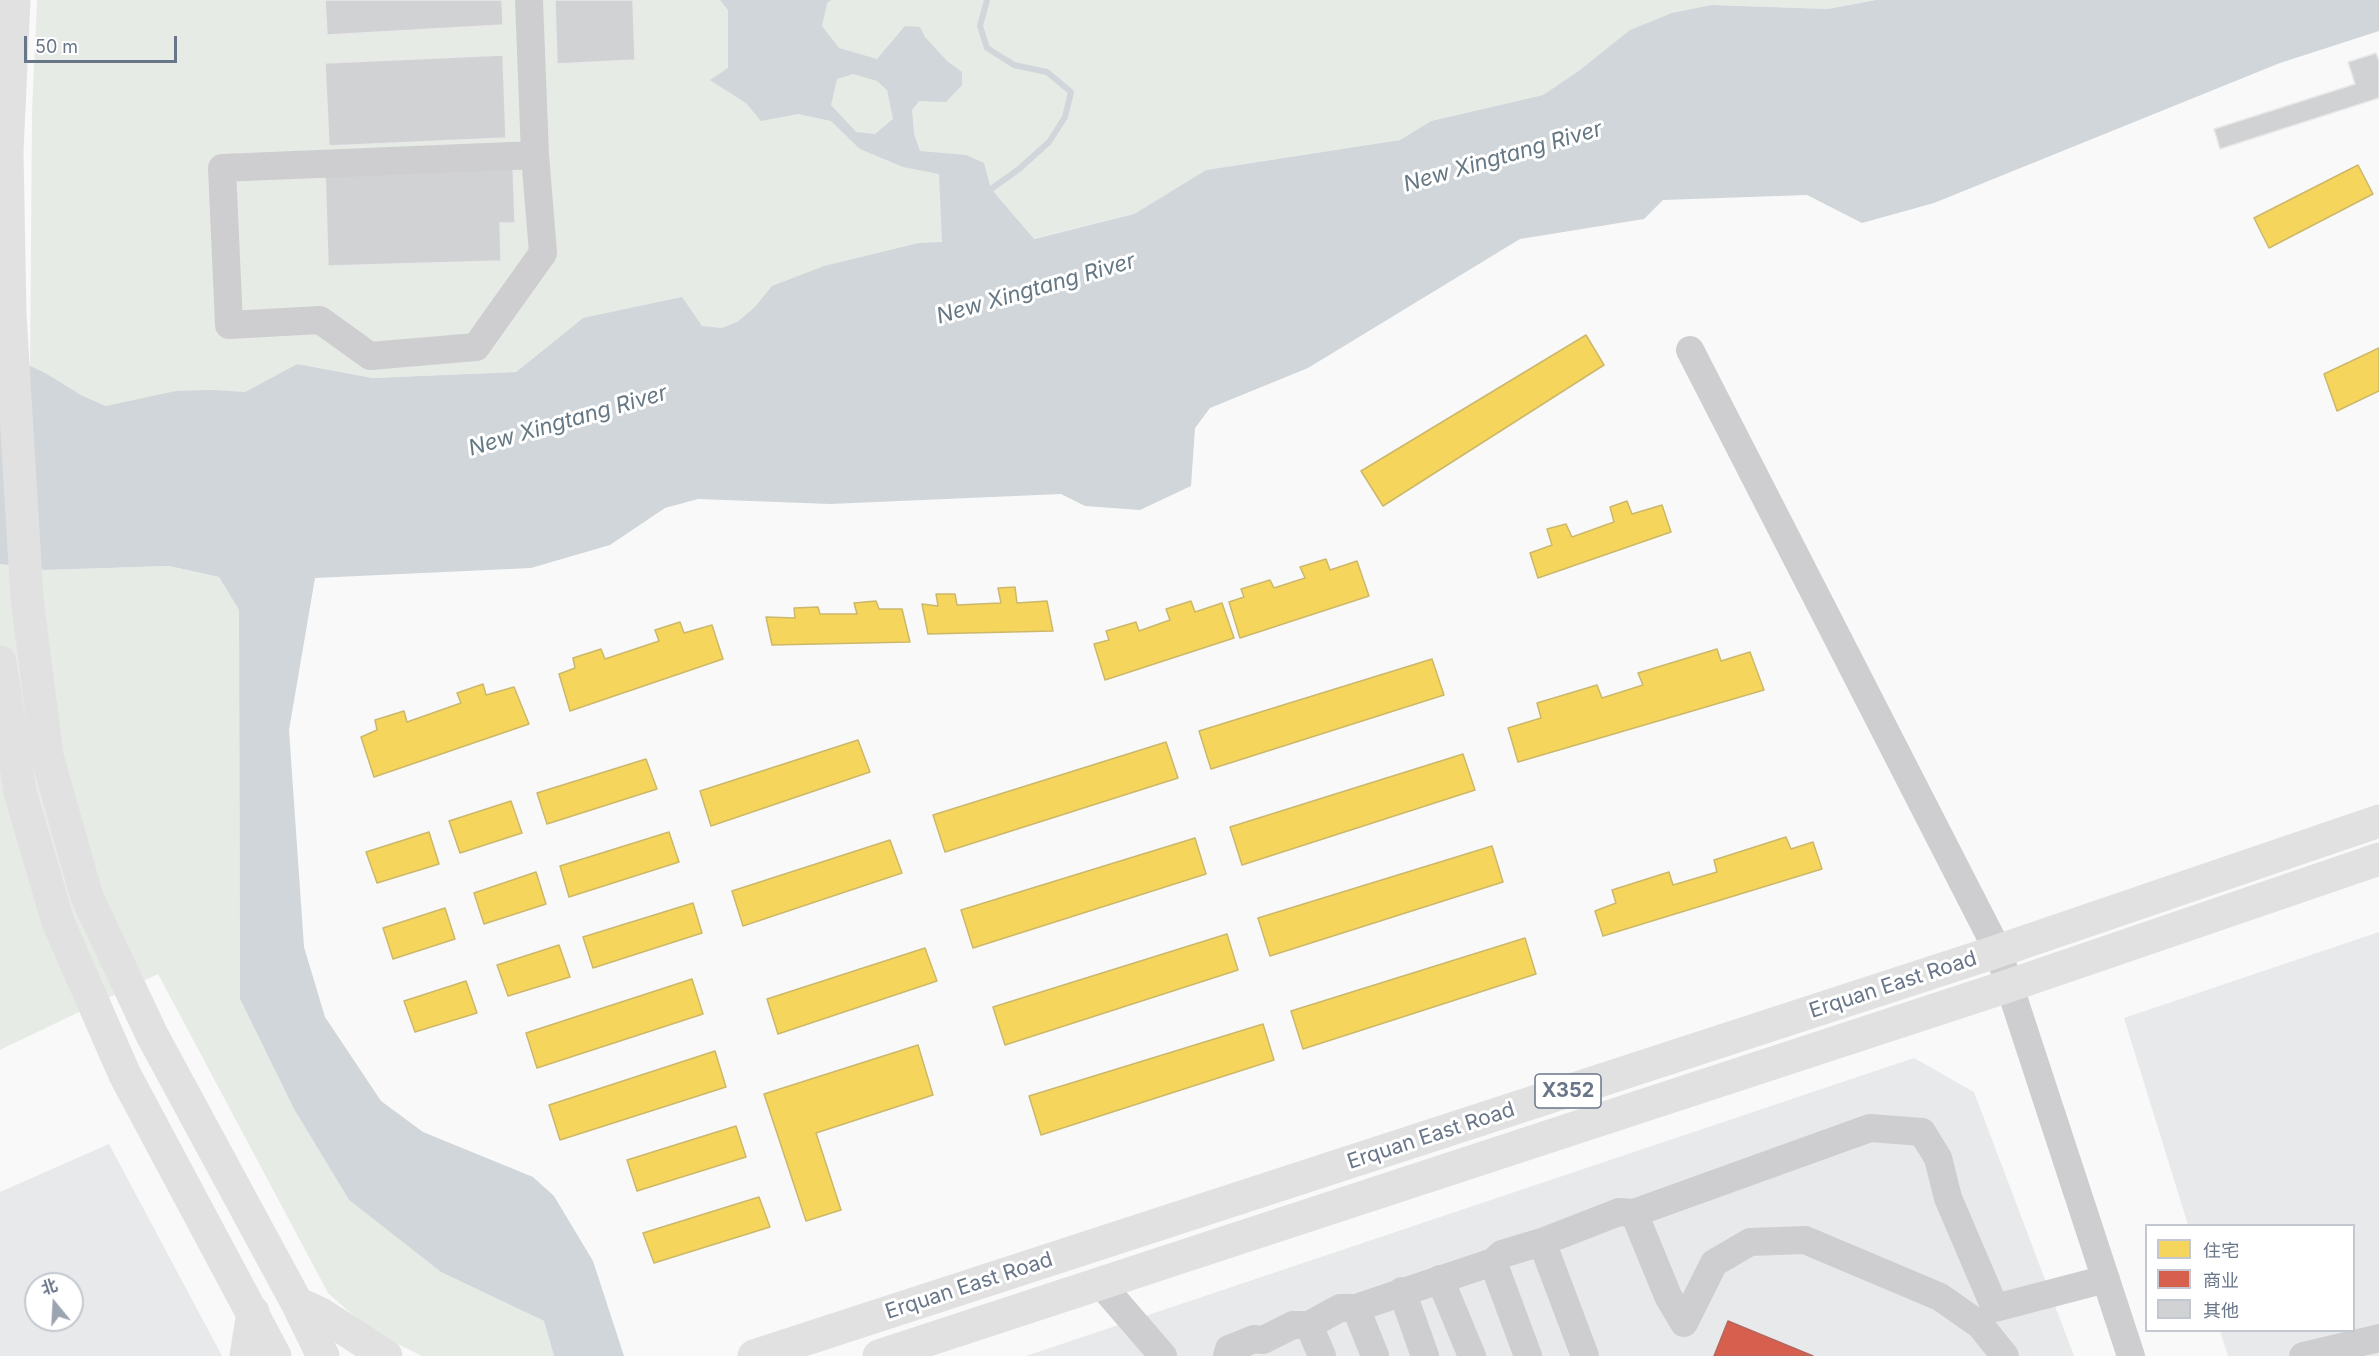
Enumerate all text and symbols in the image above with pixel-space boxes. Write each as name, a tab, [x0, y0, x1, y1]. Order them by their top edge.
scale bar	[27, 24, 180, 62]
text: 50 m	[35, 36, 78, 57]
water label: New Xingtang River	[1401, 116, 1605, 198]
water label: New Xingtang River	[934, 248, 1138, 330]
water label: New Xingtang River	[466, 380, 670, 462]
street label: Erquan East Road	[1806, 946, 1980, 1024]
road number: X352	[1535, 1074, 1601, 1108]
street label: Erquan East Road	[1344, 1097, 1518, 1175]
legend	[2145, 1224, 2355, 1332]
text: 住宅	[2203, 1240, 2239, 1261]
street label: Erquan East Road	[882, 1247, 1056, 1325]
text: 商业	[2203, 1270, 2239, 1291]
north arrow	[24, 1272, 84, 1332]
text: 北	[38, 1275, 60, 1299]
text: 其他	[2203, 1300, 2239, 1321]

